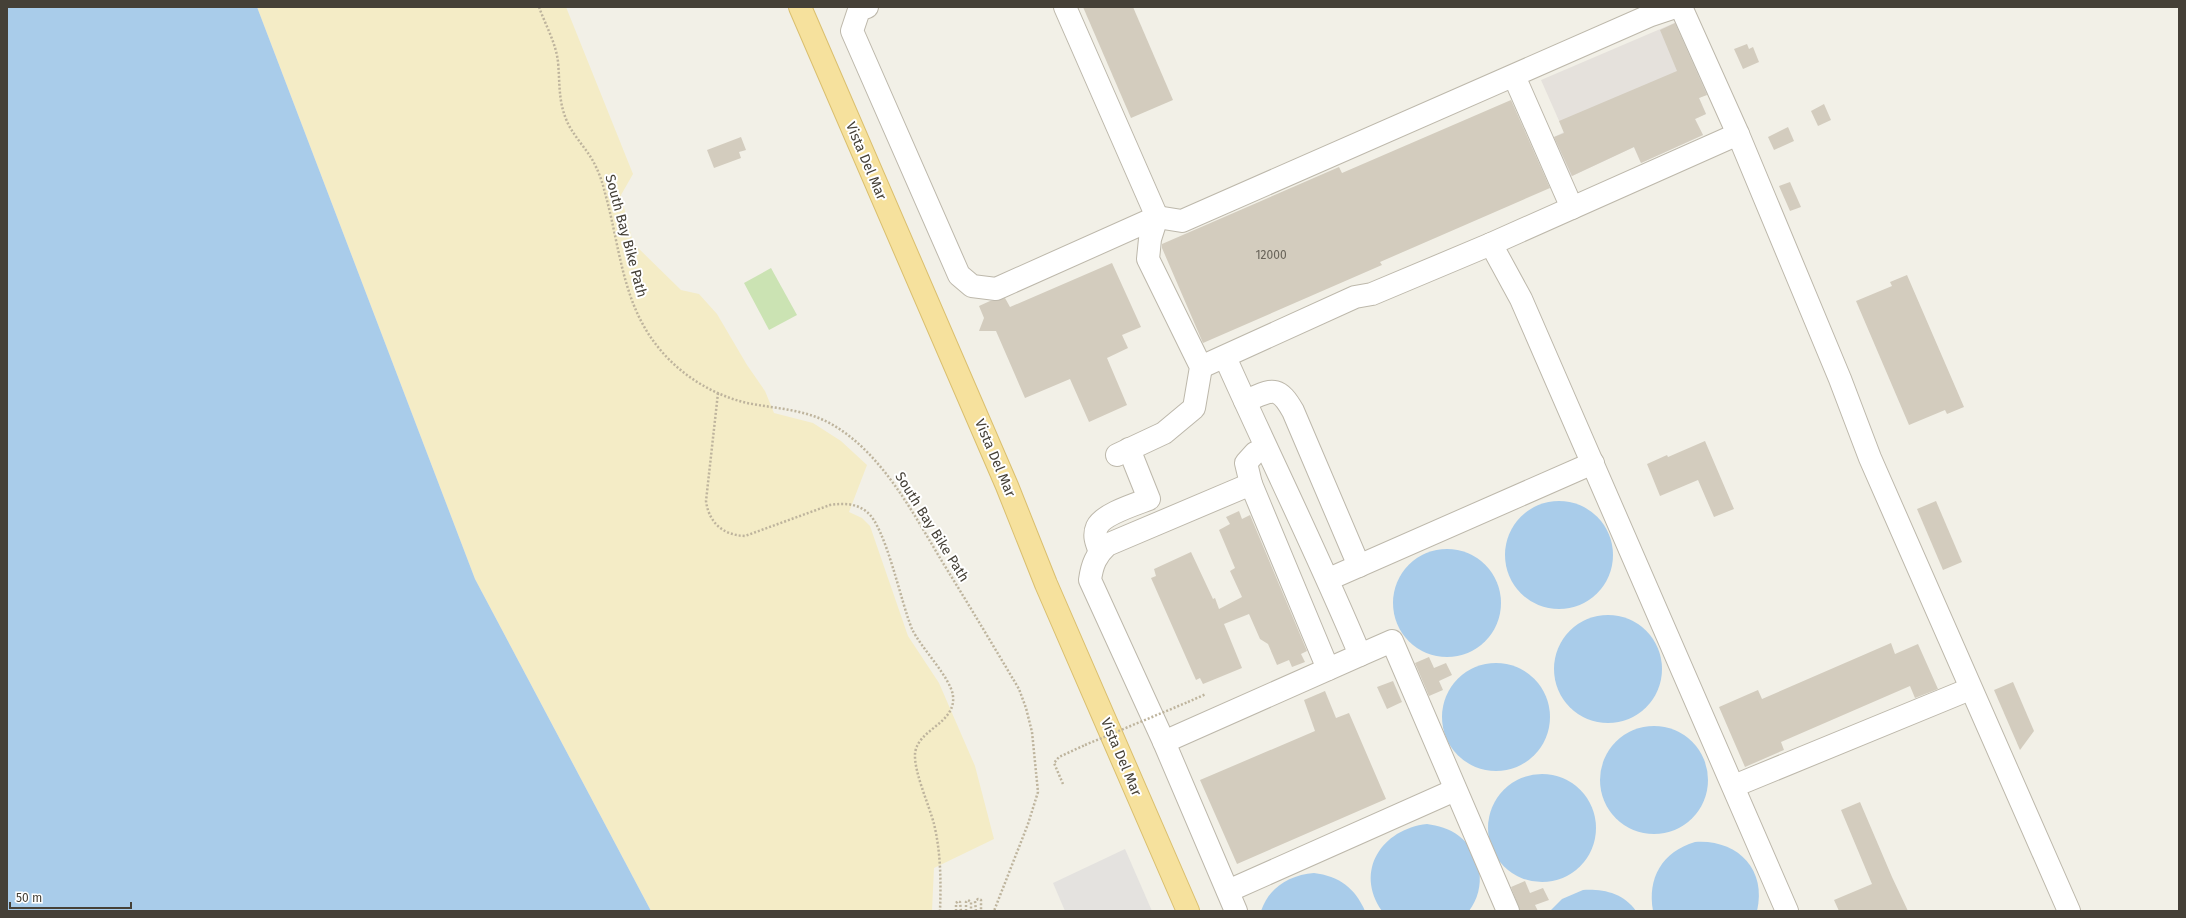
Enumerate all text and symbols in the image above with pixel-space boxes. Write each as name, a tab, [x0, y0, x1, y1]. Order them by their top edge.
street label: Vista Del Mar	[842, 120, 890, 203]
street label: South Bay Bike Path	[601, 173, 651, 299]
house number: 12000	[1255, 248, 1287, 262]
street label: Vista Del Mar	[971, 417, 1019, 500]
street label: South Bay Bike Path	[891, 469, 973, 585]
street label: Vista Del Mar	[1097, 716, 1145, 799]
scale bar	[10, 884, 131, 910]
text: 50 m	[16, 891, 42, 905]

